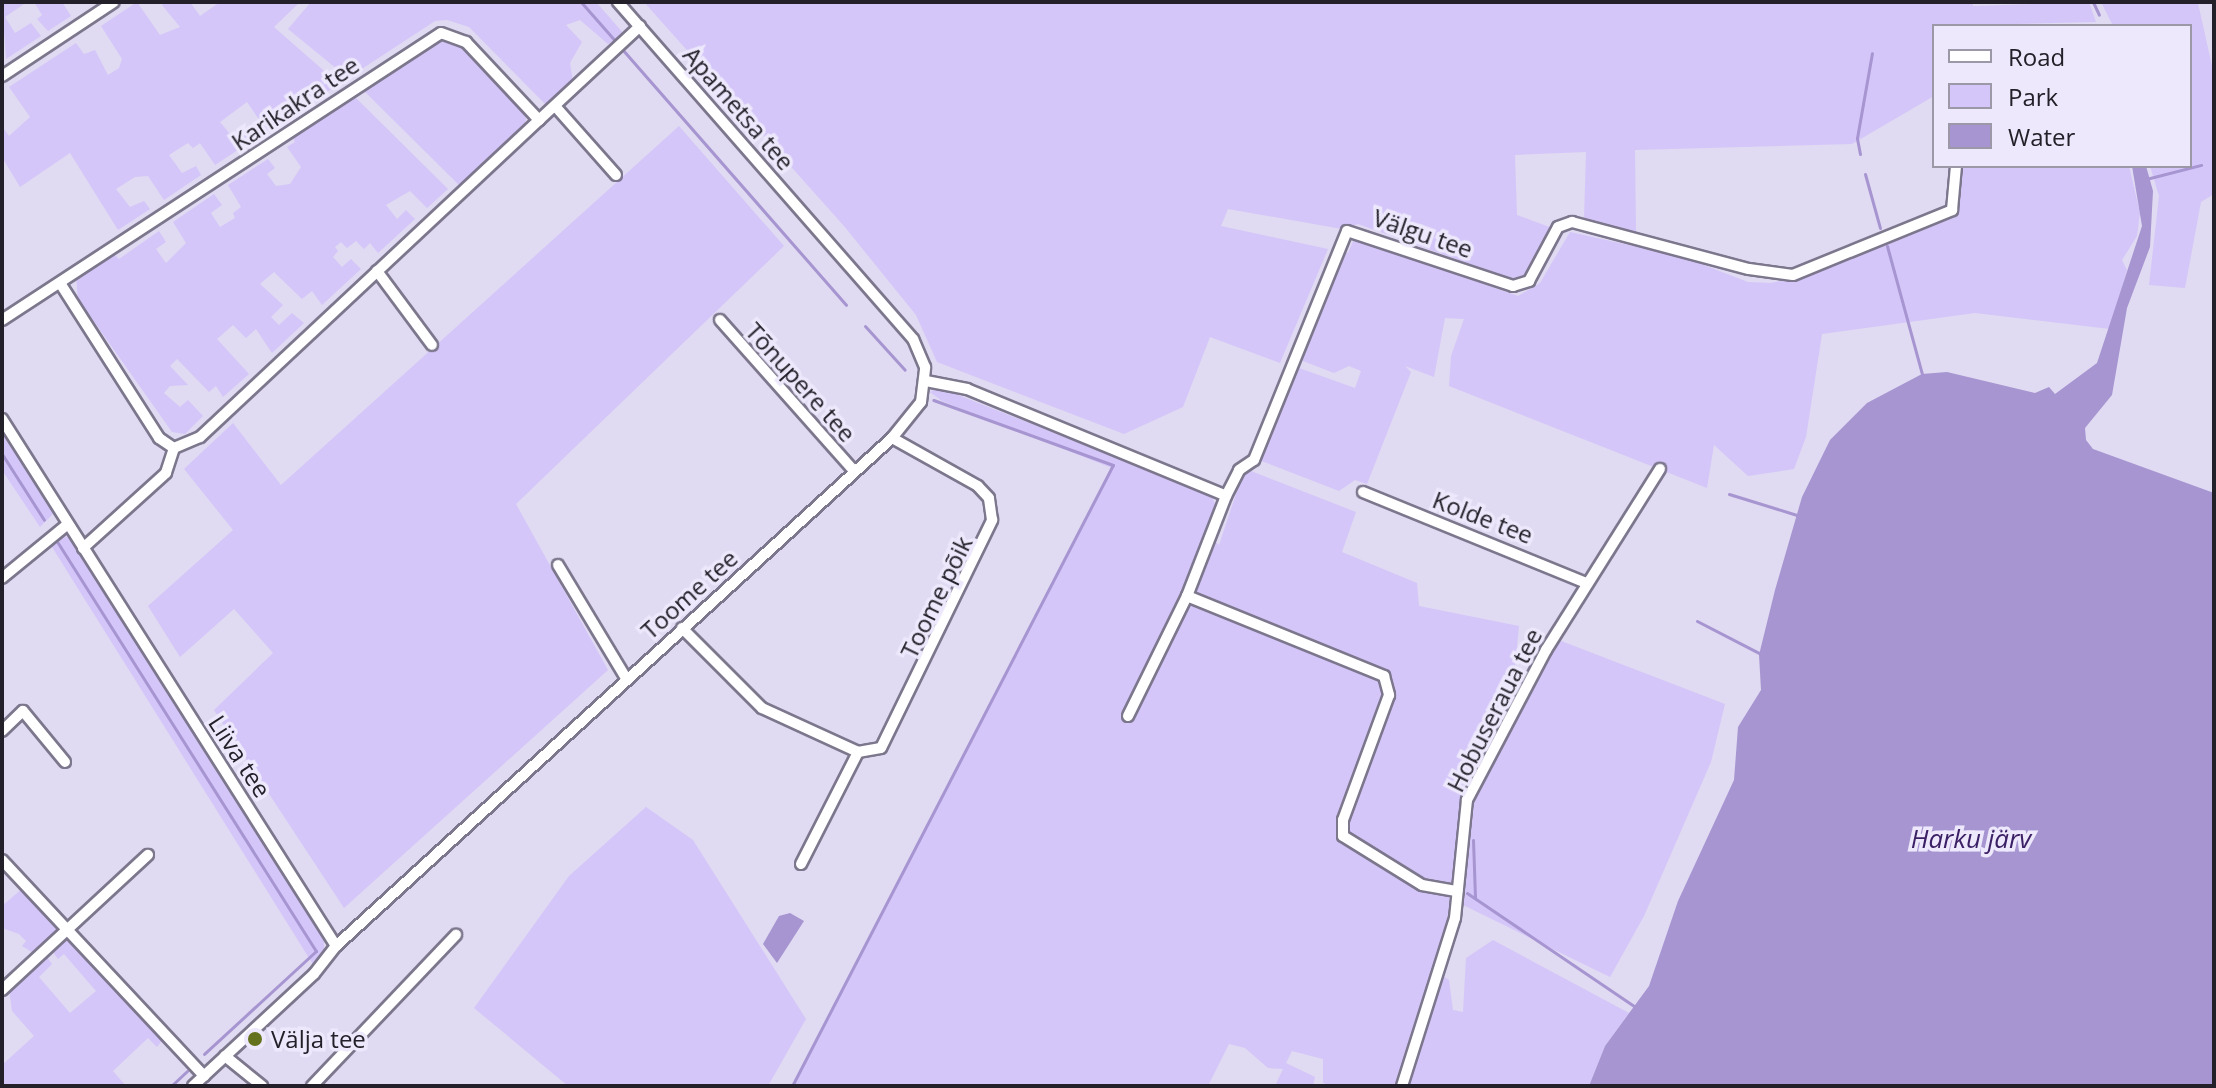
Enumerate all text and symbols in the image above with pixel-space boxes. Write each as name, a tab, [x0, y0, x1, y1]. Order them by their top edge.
legend	[1932, 24, 2192, 168]
street label: Apametsa tee	[678, 40, 800, 176]
text: Road	[2008, 40, 2065, 73]
street label: Karikakra tee	[226, 50, 364, 156]
text: Park	[2008, 80, 2058, 113]
text: Water	[2008, 120, 2075, 153]
street label: Välgu tee	[1370, 203, 1476, 263]
street label: Tõnupere tee	[740, 317, 862, 447]
street label: Kolde tee	[1429, 485, 1537, 549]
street label: Toome põik	[894, 531, 978, 663]
street label: Toome tee	[635, 543, 743, 645]
street label: Hobuseraua tee	[1440, 624, 1548, 796]
street label: Liiva tee	[203, 710, 277, 802]
water label: Harku järv	[1911, 823, 2031, 855]
place label: Välja tee	[271, 1025, 366, 1053]
marker: Välja tee	[246, 1030, 264, 1048]

